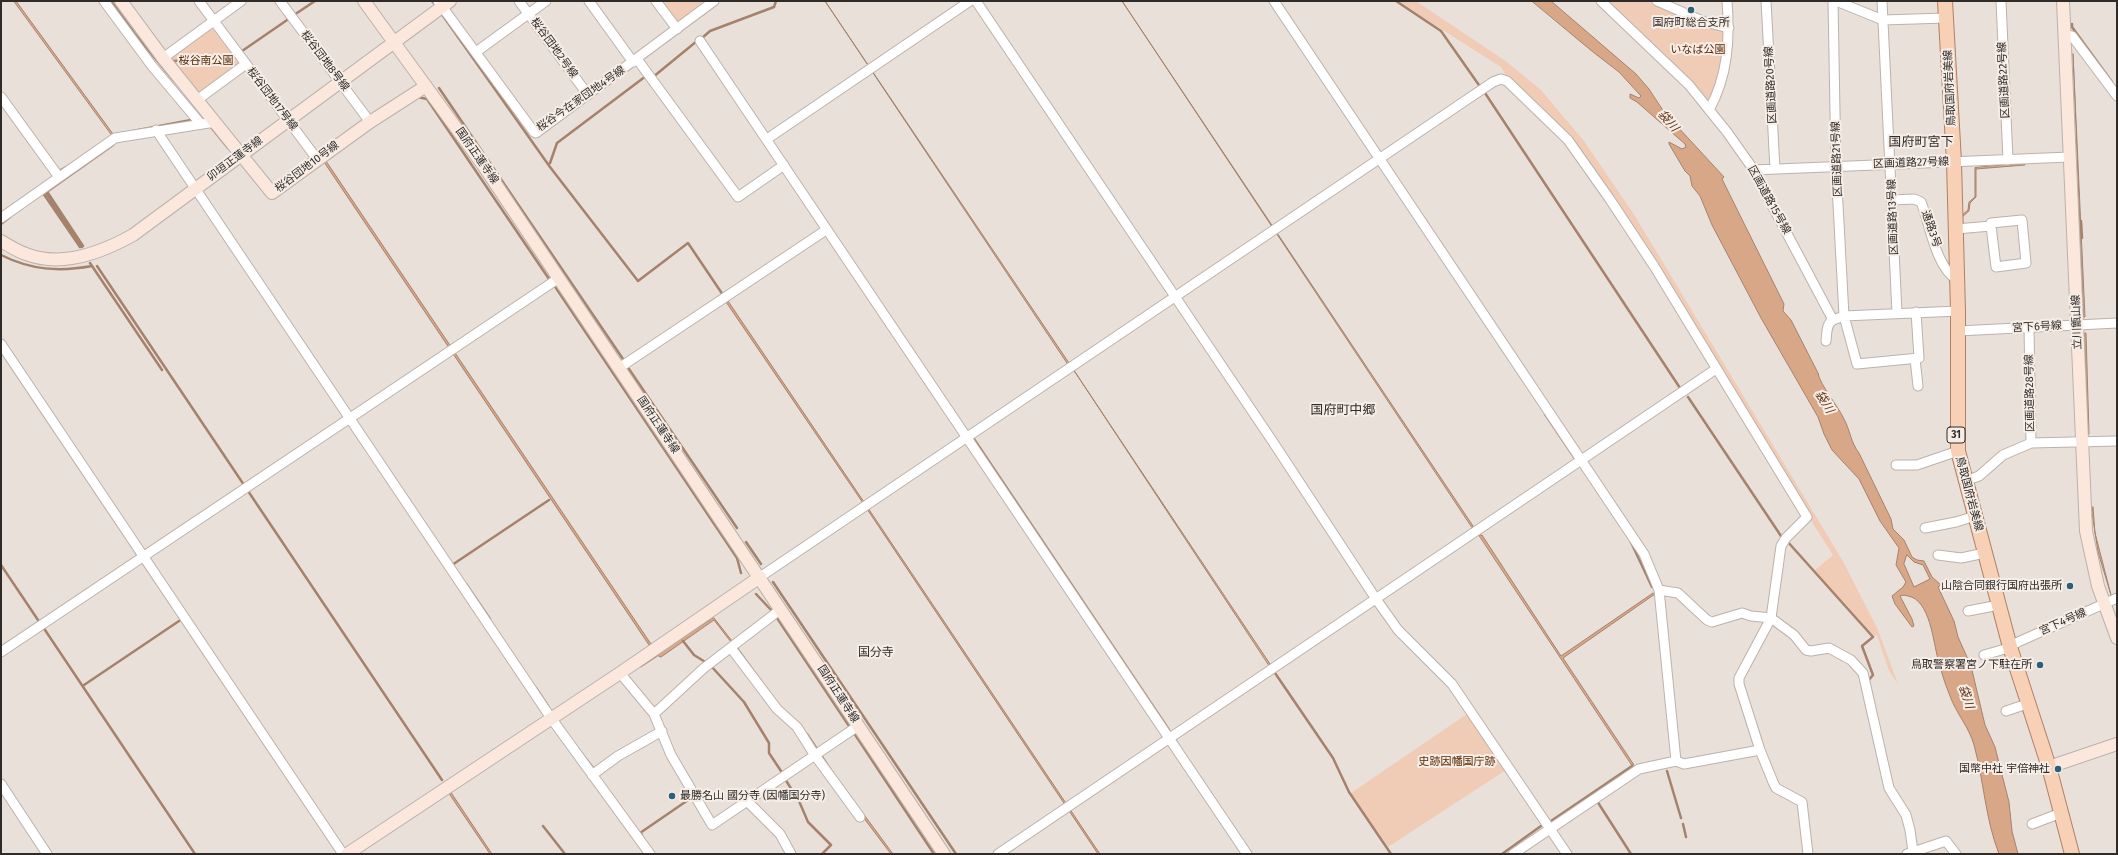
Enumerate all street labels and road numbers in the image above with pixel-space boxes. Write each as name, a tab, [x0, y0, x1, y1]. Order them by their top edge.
street label: 桜谷団地2号線	[528, 15, 580, 81]
street label: 桜谷団地8号線	[298, 28, 352, 94]
street label: 区画道路22号線	[1995, 41, 2013, 119]
street label: 区画道路20号線	[1762, 46, 1780, 124]
street label: 鳥取国府岩美線	[1941, 49, 1959, 127]
street label: 桜谷今在家団地4号線	[534, 64, 628, 134]
street label: 桜谷団地17号線	[244, 65, 300, 133]
street label: 区画道路21号線	[1829, 121, 1845, 197]
street label: 国府正蓮寺線	[453, 125, 501, 187]
street label: 卯垣正蓮寺線	[205, 134, 265, 184]
street label: 桜谷団地10号線	[272, 139, 342, 195]
street label: 区画道路27号線	[1873, 155, 1949, 171]
street label: 区画道路15号線	[1745, 163, 1793, 237]
street label: 区画道路13号線	[1885, 179, 1901, 255]
street label: 通路3号	[1918, 209, 1944, 249]
street label: 立川甑山線	[2069, 294, 2085, 350]
street label: 宮下6号線	[2012, 319, 2062, 335]
street label: 区画道路28号線	[2023, 354, 2037, 432]
street label: 国府正蓮寺線	[634, 394, 682, 456]
road number: 31	[1947, 427, 1965, 443]
street label: 鳥取国府岩美線	[1953, 455, 1985, 533]
street label: 宮下4号線	[2038, 606, 2088, 638]
street label: 国府正蓮寺線	[814, 663, 862, 725]

